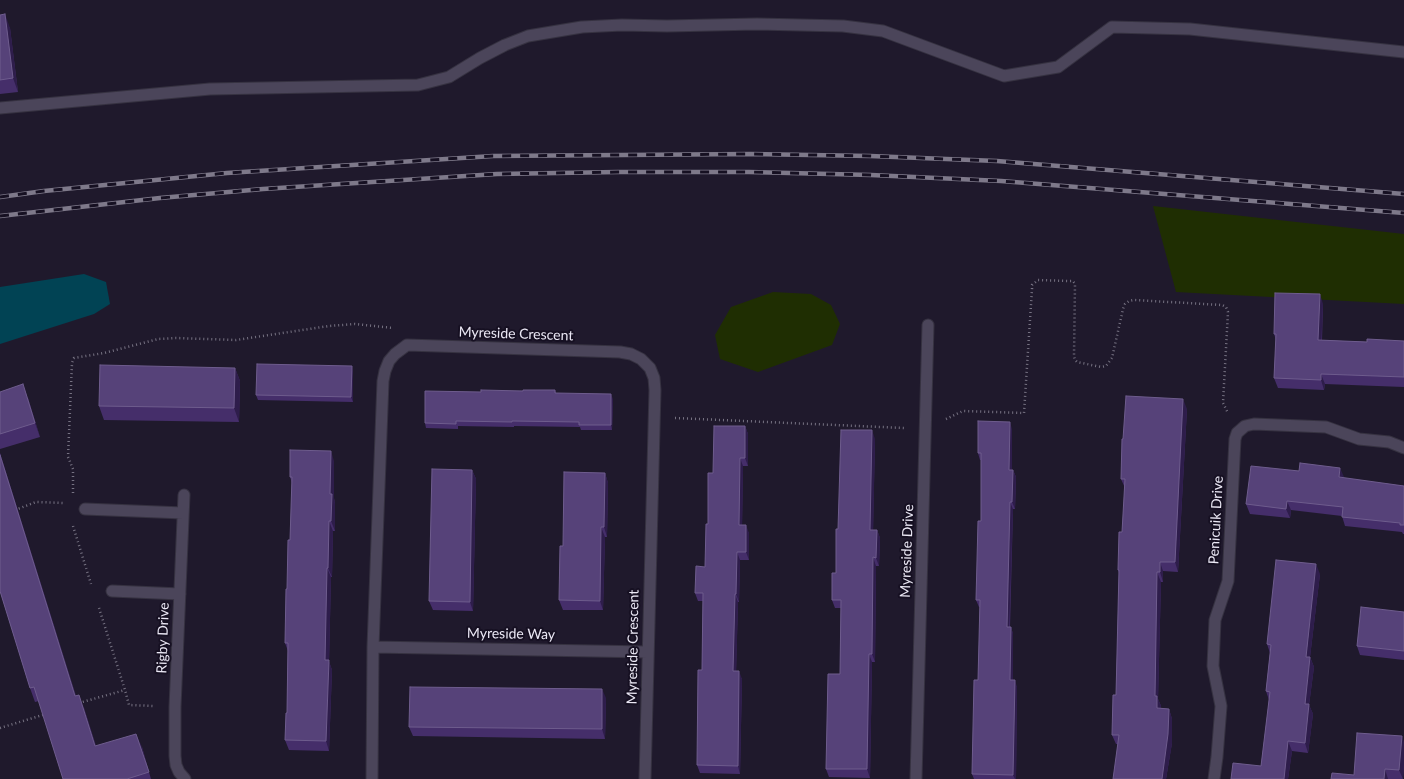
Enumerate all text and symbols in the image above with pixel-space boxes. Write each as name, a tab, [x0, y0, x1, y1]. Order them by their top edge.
street label: Myreside Crescent	[458, 324, 574, 344]
street label: Penicuik Drive	[1205, 475, 1227, 565]
street label: Myreside Drive	[897, 504, 917, 598]
street label: Myreside Crescent	[624, 589, 642, 705]
street label: Rigby Drive	[153, 602, 173, 674]
street label: Myreside Way	[467, 625, 555, 643]

